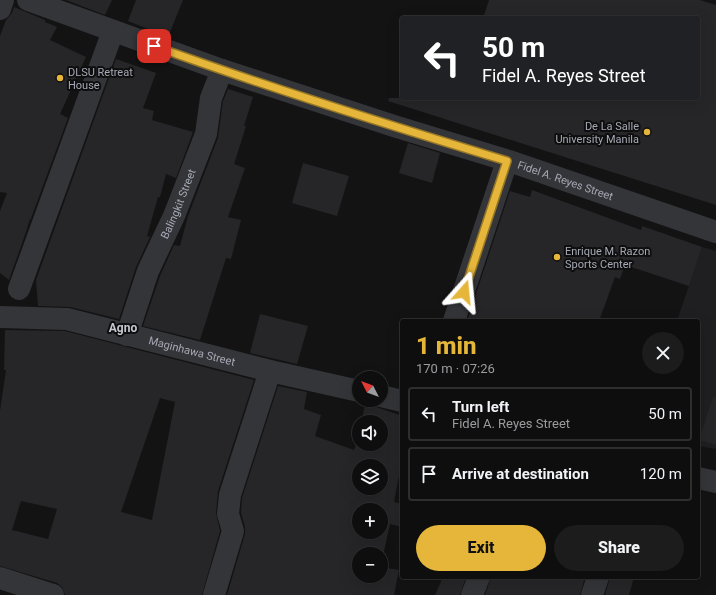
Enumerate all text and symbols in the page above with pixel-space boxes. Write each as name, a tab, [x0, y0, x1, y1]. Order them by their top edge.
pin	[137, 29, 171, 63]
text: 50 m	[482, 31, 545, 64]
icon: left	[416, 32, 468, 84]
icon: arrive	[143, 35, 165, 57]
text: Fidel A. Reyes Street	[482, 65, 646, 86]
place label: DLSU Retreat House	[68, 66, 133, 92]
marker: DLSU Retreat House	[55, 73, 65, 83]
place label: De La Salle University Manila	[555, 120, 639, 146]
marker: De La Salle University Manila	[642, 127, 652, 137]
street label: Fidel A. Reyes Street	[516, 158, 615, 203]
street label: Balingkit Street	[158, 167, 199, 241]
place label: Enrique M. Razon Sports Center	[565, 245, 650, 271]
marker: Enrique M. Razon Sports Center	[552, 252, 562, 262]
position arrow	[443, 271, 485, 313]
district label: Agno	[109, 321, 137, 335]
text: 1 min	[416, 332, 477, 360]
button: close	[642, 332, 684, 374]
street label: Maginhawa Street	[147, 334, 237, 369]
text: 170 m · 07:26	[416, 361, 495, 376]
north arrow	[352, 371, 388, 407]
map controls	[352, 371, 388, 583]
text: Turn left	[452, 398, 509, 416]
icon: left	[418, 403, 440, 425]
text: 50 m	[648, 405, 682, 423]
button: sound	[352, 415, 388, 451]
text: Fidel A. Reyes Street	[452, 416, 570, 431]
button: layers	[352, 459, 388, 495]
icon: arrive	[418, 463, 440, 485]
text: Arrive at destination	[452, 465, 589, 483]
text: 120 m	[640, 465, 682, 483]
button: +	[352, 503, 388, 539]
button: Exit	[416, 525, 546, 571]
button: Share	[554, 525, 684, 571]
button: −	[352, 547, 388, 583]

